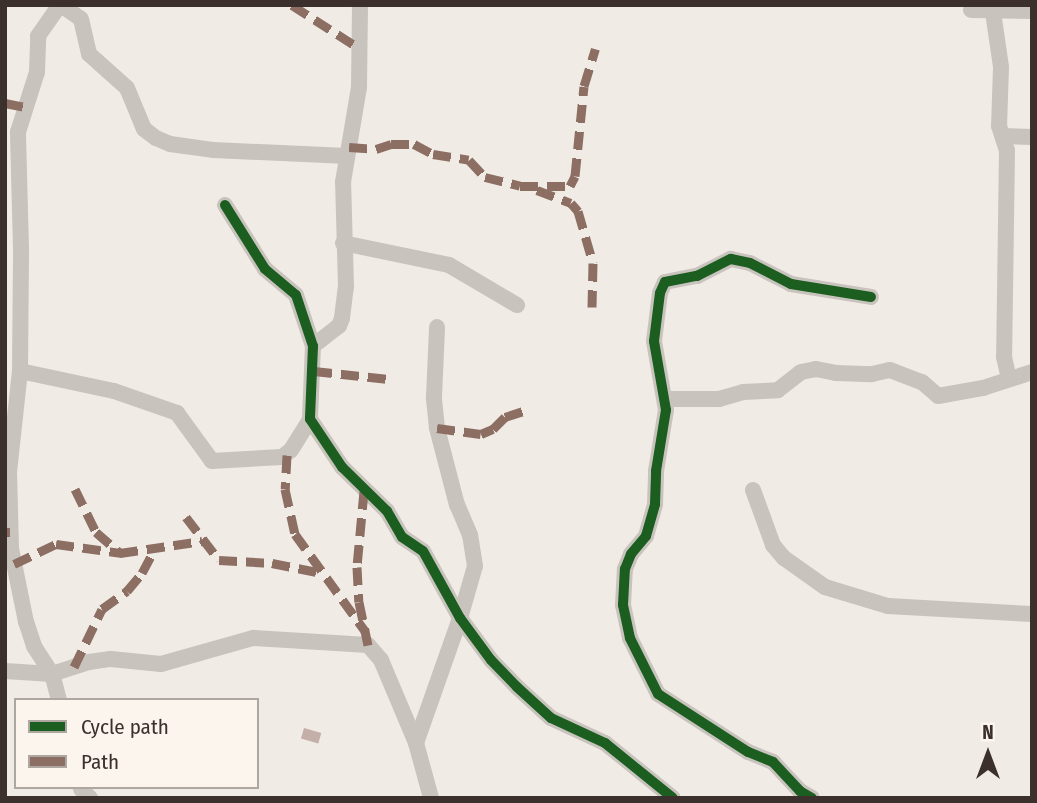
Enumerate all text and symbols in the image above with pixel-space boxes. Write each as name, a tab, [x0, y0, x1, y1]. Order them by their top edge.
legend	[14, 698, 259, 789]
text: Cycle path	[81, 714, 169, 740]
north arrow	[953, 719, 1023, 789]
text: N	[982, 721, 994, 744]
text: Path	[81, 749, 119, 775]

